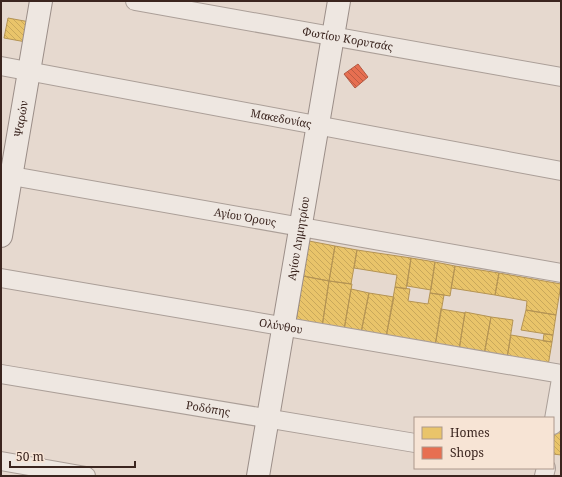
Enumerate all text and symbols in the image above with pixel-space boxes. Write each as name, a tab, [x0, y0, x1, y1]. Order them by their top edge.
street label: Φωτίου Κορυτσάς	[301, 23, 394, 54]
street label: Ψαρών	[10, 99, 31, 138]
street label: Μακεδονίας	[249, 105, 313, 131]
street label: Αγίου Δημητρίου	[283, 195, 313, 281]
street label: Αγίου Όρους	[213, 204, 278, 230]
street label: Ολύνθου	[258, 314, 304, 337]
street label: Ροδόπης	[185, 397, 231, 419]
legend	[414, 417, 554, 469]
text: Homes	[450, 424, 490, 441]
scale bar	[10, 443, 135, 469]
text: Shops	[450, 444, 484, 461]
text: 50 m	[16, 448, 44, 465]

